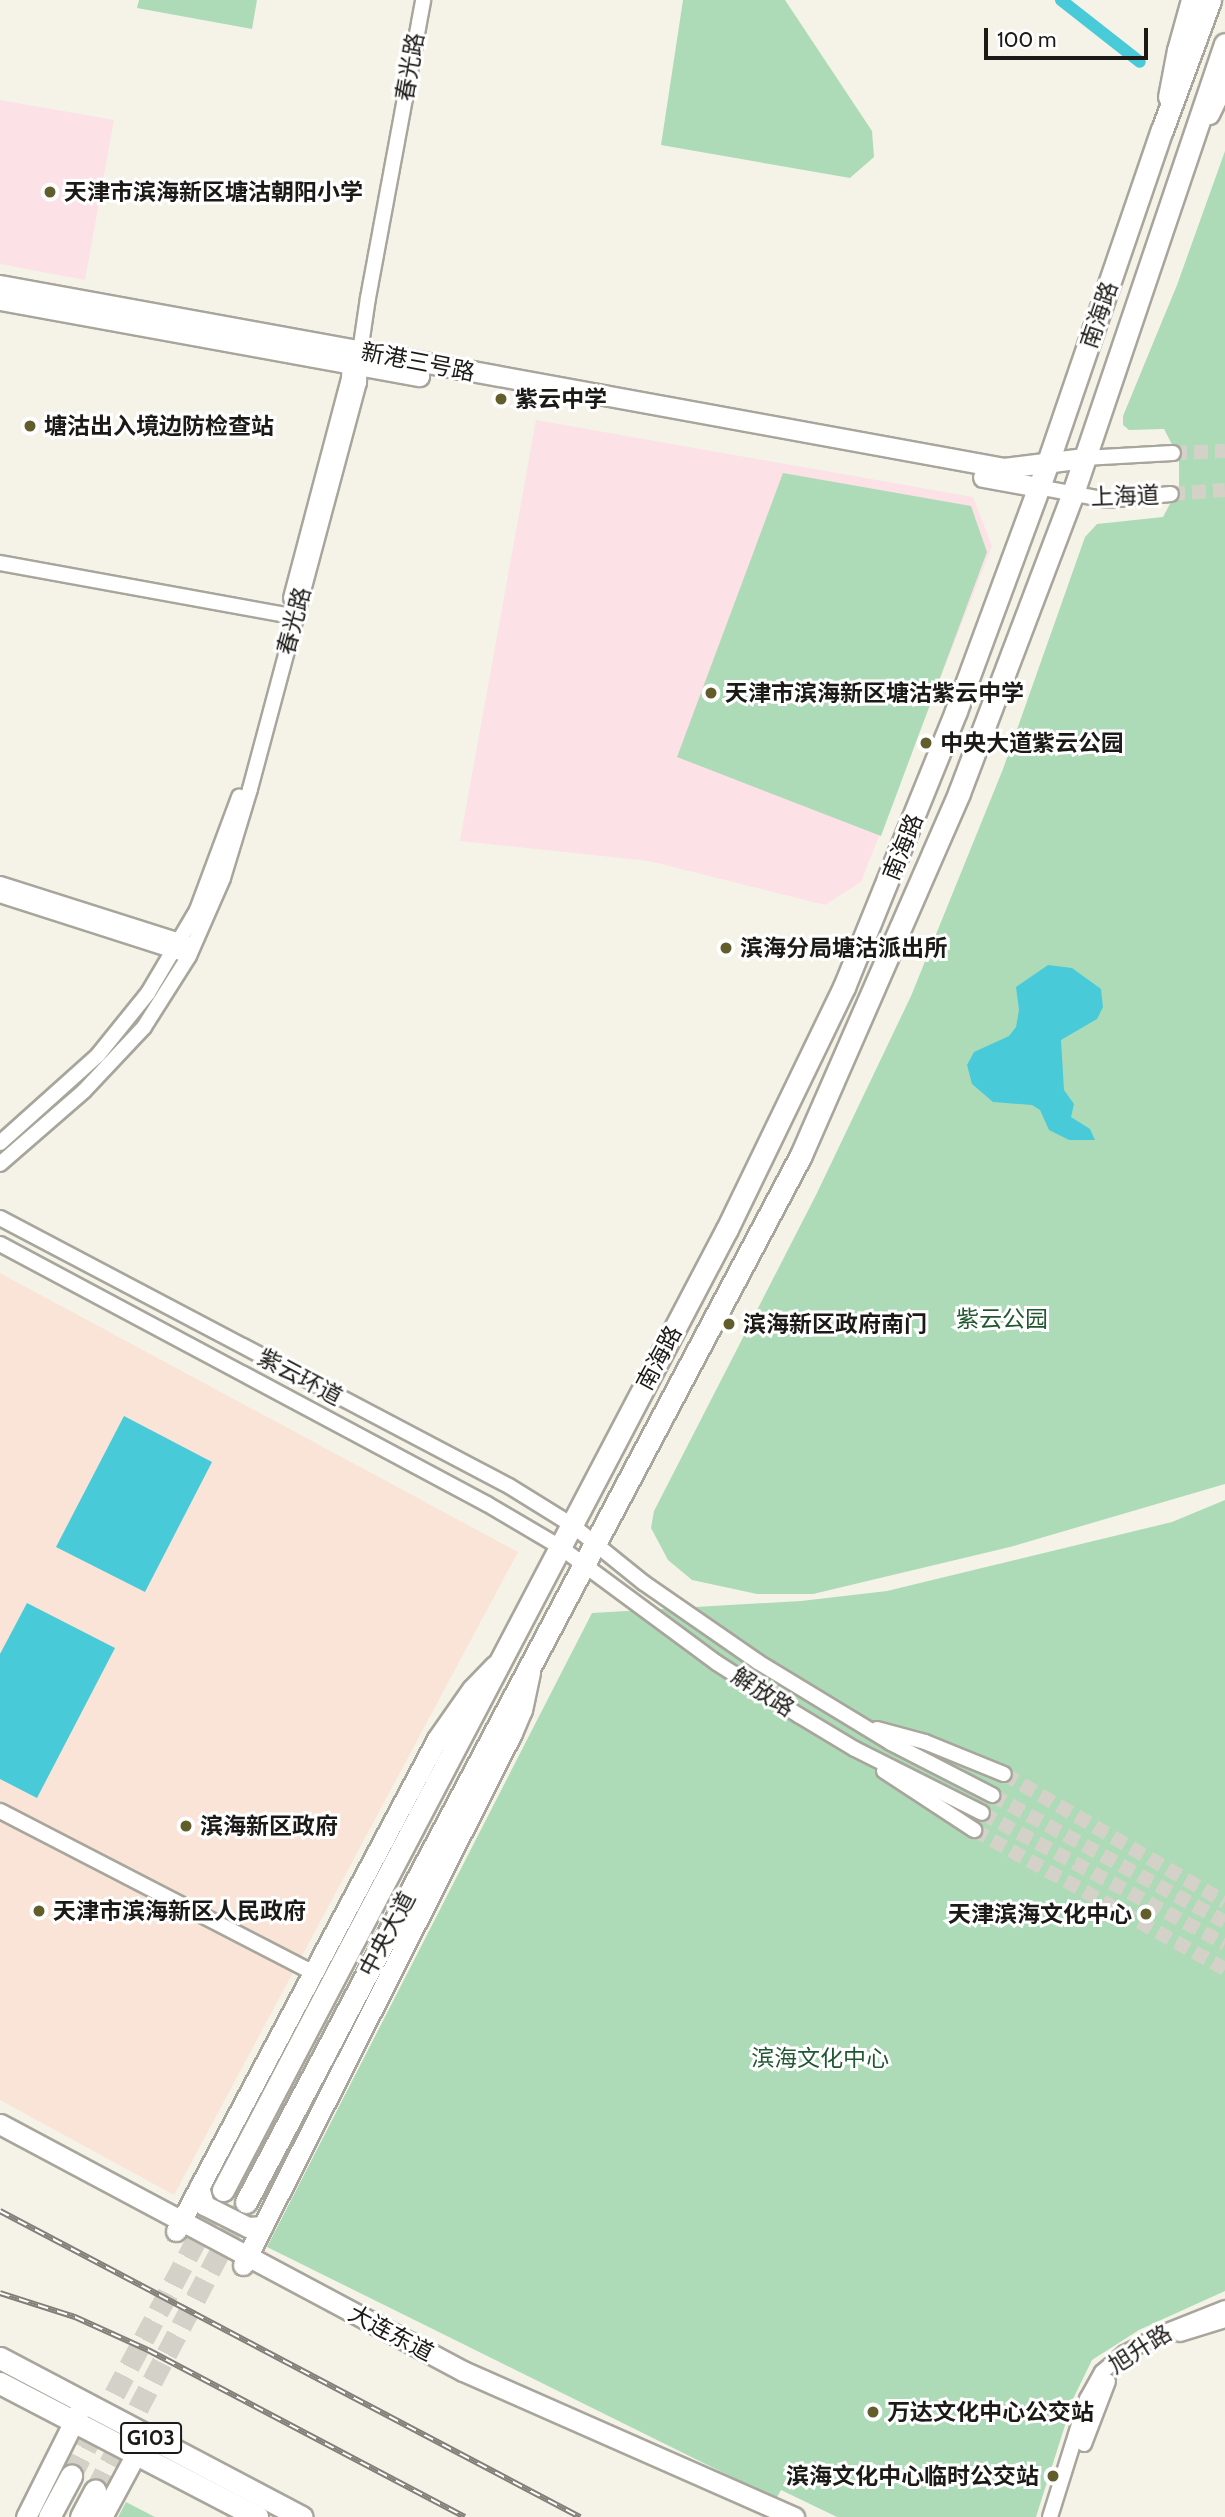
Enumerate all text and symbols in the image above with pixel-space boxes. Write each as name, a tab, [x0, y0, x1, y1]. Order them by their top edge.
scale bar	[987, 14, 1152, 58]
text: 100 m	[997, 27, 1056, 52]
street label: 春光路	[390, 31, 430, 103]
place label: 天津市滨海新区塘沽朝阳小学	[64, 178, 363, 206]
marker: 天津市滨海新区塘沽朝阳小学	[42, 184, 58, 200]
street label: 南海路	[1075, 278, 1123, 352]
street label: 新港三号路	[359, 337, 477, 387]
place label: 紫云中学	[515, 385, 607, 413]
marker: 紫云中学	[493, 391, 509, 407]
place label: 塘沽出入境边防检查站	[44, 412, 274, 440]
marker: 塘沽出入境边防检查站	[22, 418, 38, 434]
street label: 上海道	[1090, 481, 1160, 511]
street label: 春光路	[272, 584, 316, 658]
place label: 天津市滨海新区塘沽紫云中学	[725, 679, 1024, 707]
marker: 天津市滨海新区塘沽紫云中学	[703, 685, 719, 701]
place label: 中央大道紫云公园	[940, 729, 1124, 757]
marker: 中央大道紫云公园	[918, 735, 934, 751]
street label: 南海路	[877, 810, 929, 884]
place label: 滨海分局塘沽派出所	[740, 934, 947, 962]
marker: 滨海分局塘沽派出所	[718, 940, 734, 956]
park label: 紫云公园	[956, 1305, 1048, 1333]
place label: 滨海新区政府南门	[743, 1310, 927, 1338]
marker: 滨海新区政府南门	[721, 1316, 737, 1332]
street label: 南海路	[631, 1321, 687, 1395]
street label: 紫云环道	[253, 1343, 347, 1411]
street label: 解放路	[727, 1662, 799, 1722]
place label: 滨海新区政府	[200, 1812, 338, 1840]
marker: 滨海新区政府	[178, 1818, 194, 1834]
street label: 中央大道	[353, 1887, 421, 1981]
place label: 天津市滨海新区人民政府	[53, 1897, 306, 1925]
place label: 天津滨海文化中心	[948, 1900, 1132, 1928]
marker: 天津市滨海新区人民政府	[31, 1903, 47, 1919]
marker: 天津滨海文化中心	[1138, 1906, 1154, 1922]
park label: 滨海文化中心	[751, 2044, 889, 2072]
street label: 大连东道	[344, 2299, 438, 2367]
street label: 旭升路	[1103, 2319, 1177, 2379]
place label: 万达文化中心公交站	[887, 2398, 1094, 2426]
marker: 万达文化中心公交站	[865, 2404, 881, 2420]
road number: G103	[120, 2420, 182, 2456]
place label: 滨海文化中心临时公交站	[786, 2462, 1039, 2490]
marker: 滨海文化中心临时公交站	[1045, 2468, 1061, 2484]

